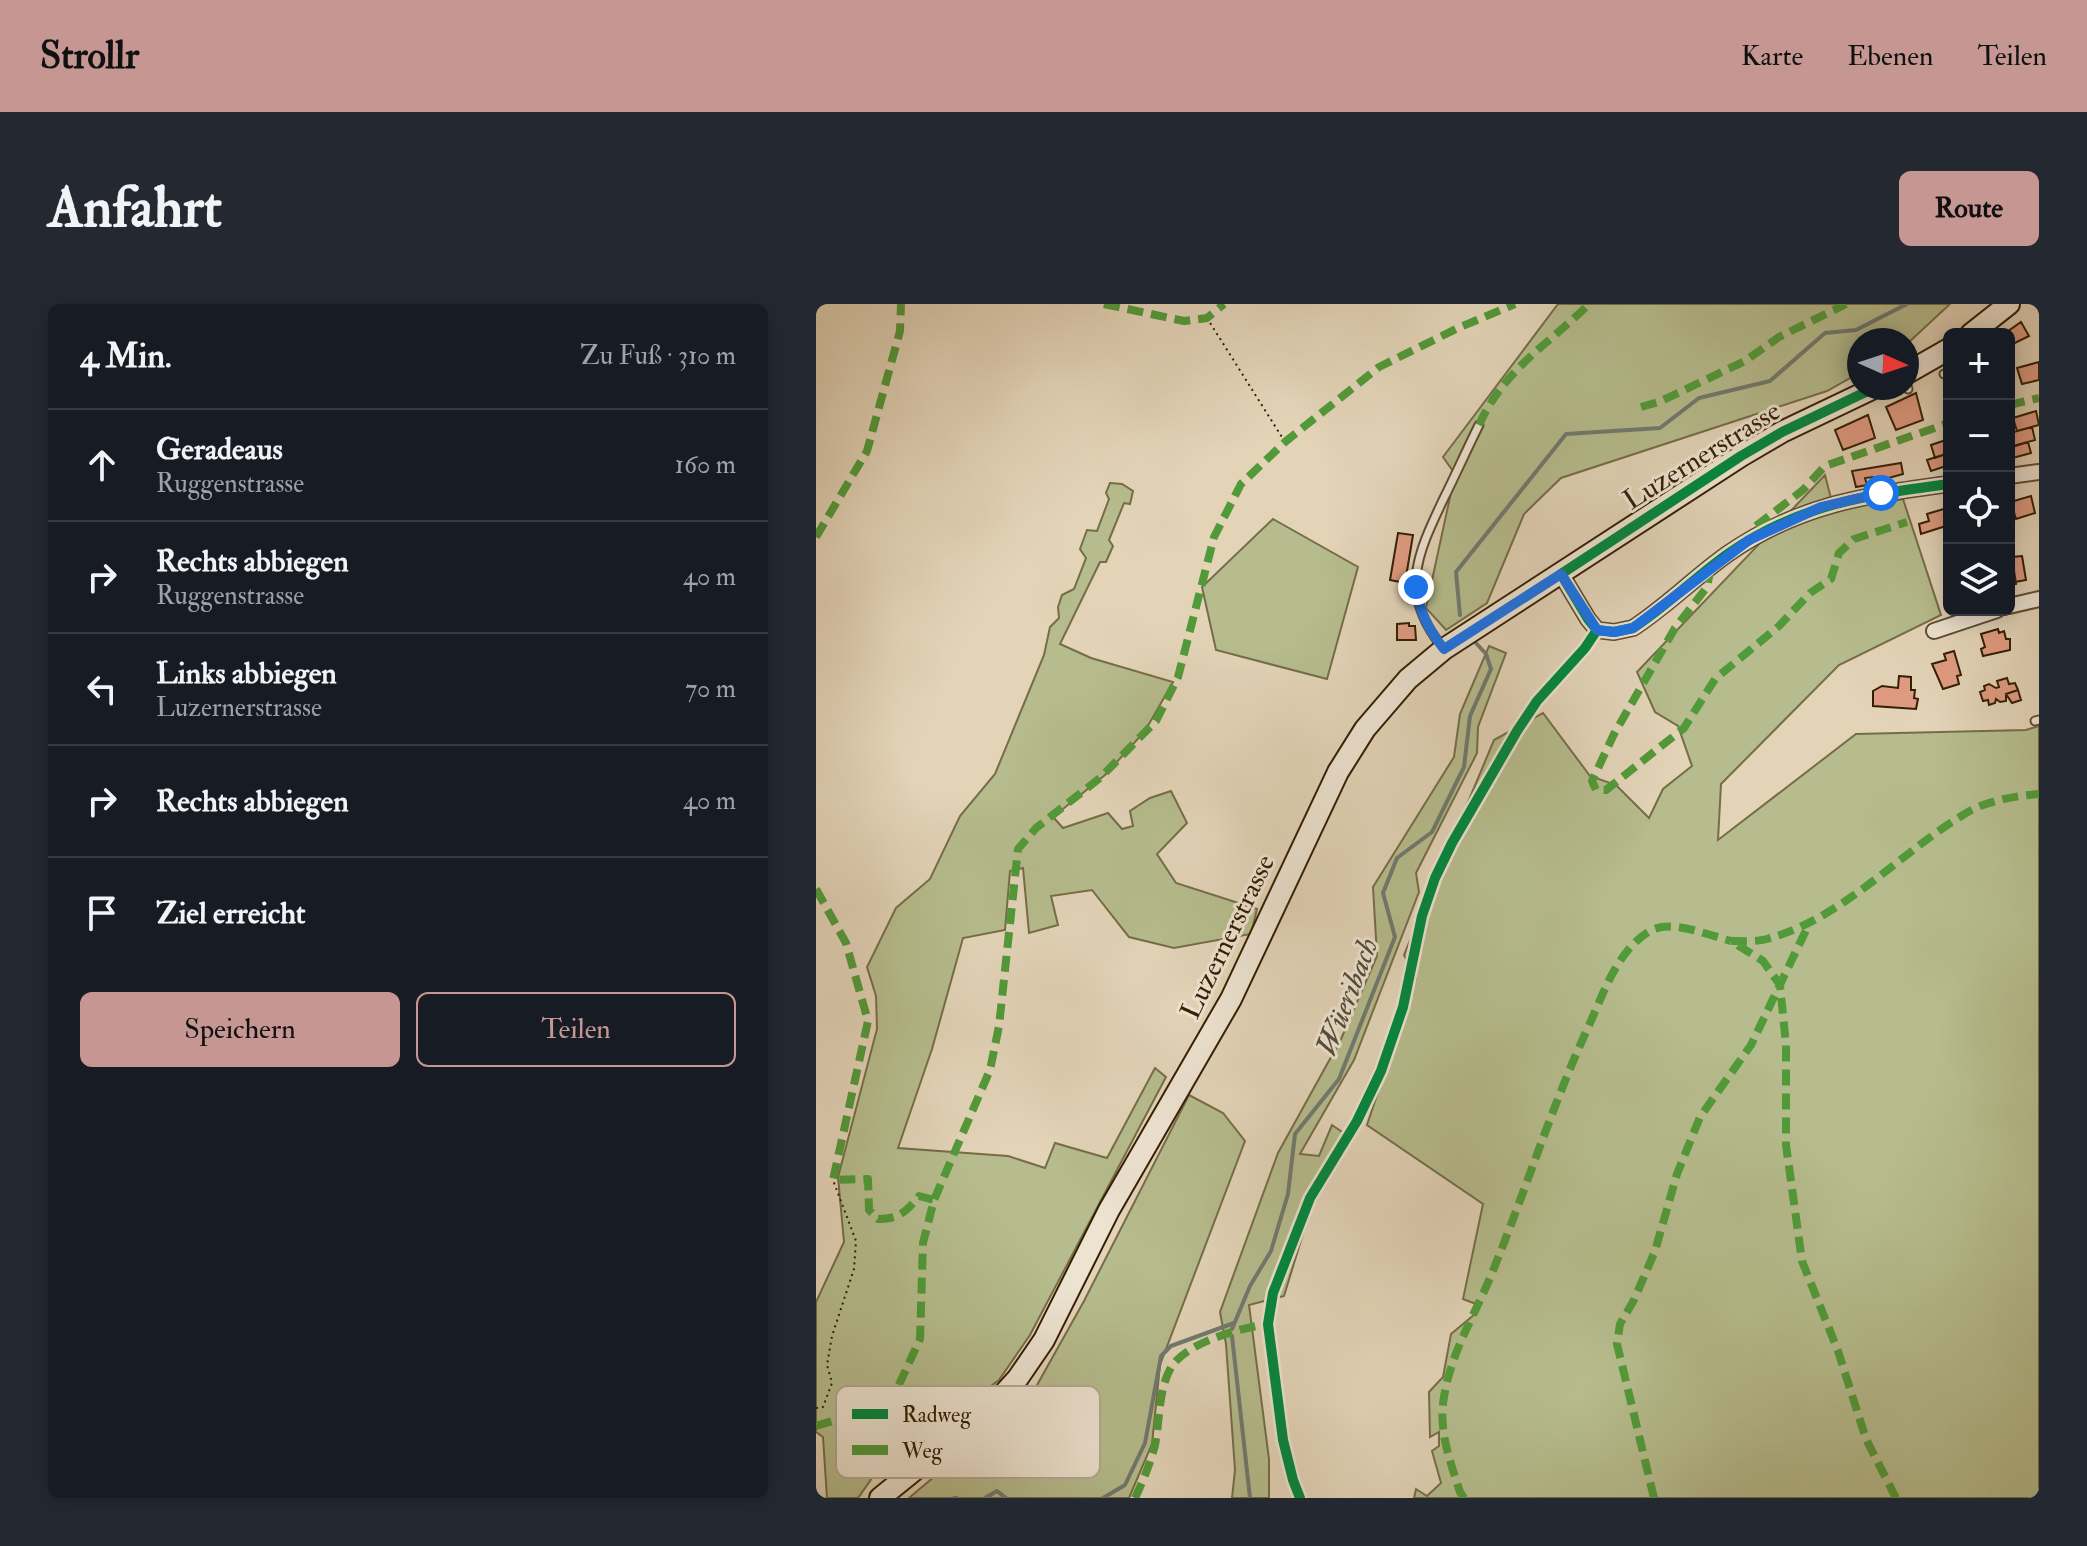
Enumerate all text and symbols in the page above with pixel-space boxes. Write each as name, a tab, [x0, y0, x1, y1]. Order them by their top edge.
text: Strollr	[40, 32, 139, 80]
text: Karte	[1741, 39, 1803, 74]
text: Ebenen	[1847, 39, 1933, 74]
text: Teilen	[1977, 39, 2047, 74]
button: Route	[1899, 171, 2039, 246]
text: Anfahrt	[48, 173, 222, 244]
north arrow	[1847, 328, 1919, 400]
map controls	[1943, 328, 2015, 616]
button: +	[1943, 328, 2015, 400]
text: 4 Min.	[80, 335, 172, 378]
text: Zu Fuß · 310 m	[580, 340, 736, 372]
street label: Luzernerstrasse	[1617, 394, 1787, 518]
button: −	[1943, 400, 2015, 472]
text: Geradeaus	[156, 431, 283, 468]
icon: ahead	[80, 443, 124, 487]
text: 160 m	[675, 449, 736, 481]
text: Ruggenstrasse	[156, 468, 304, 500]
button: locate	[1943, 472, 2015, 544]
route start	[1863, 475, 1899, 511]
text: Rechts abbiegen	[156, 543, 349, 580]
button: layers	[1943, 544, 2015, 616]
icon: right	[80, 555, 124, 599]
text: 40 m	[683, 561, 736, 593]
route end	[1398, 569, 1434, 605]
text: Ruggenstrasse	[156, 580, 304, 612]
text: Links abbiegen	[156, 655, 337, 692]
icon: left	[80, 667, 124, 711]
text: 70 m	[685, 673, 736, 705]
text: Luzernerstrasse	[156, 692, 322, 724]
icon: right	[80, 779, 124, 823]
text: Rechts abbiegen	[156, 783, 349, 820]
text: 40 m	[683, 785, 736, 817]
street label: Luzernerstrasse	[1173, 849, 1283, 1025]
icon: arrive	[80, 891, 124, 935]
text: Ziel erreicht	[156, 895, 305, 932]
water label: Wüeribach	[1308, 933, 1386, 1061]
button: Speichern	[80, 992, 400, 1067]
button: Teilen	[416, 992, 736, 1067]
legend	[836, 1386, 1100, 1478]
text: Radweg	[902, 1401, 972, 1429]
text: Weg	[901, 1437, 944, 1465]

